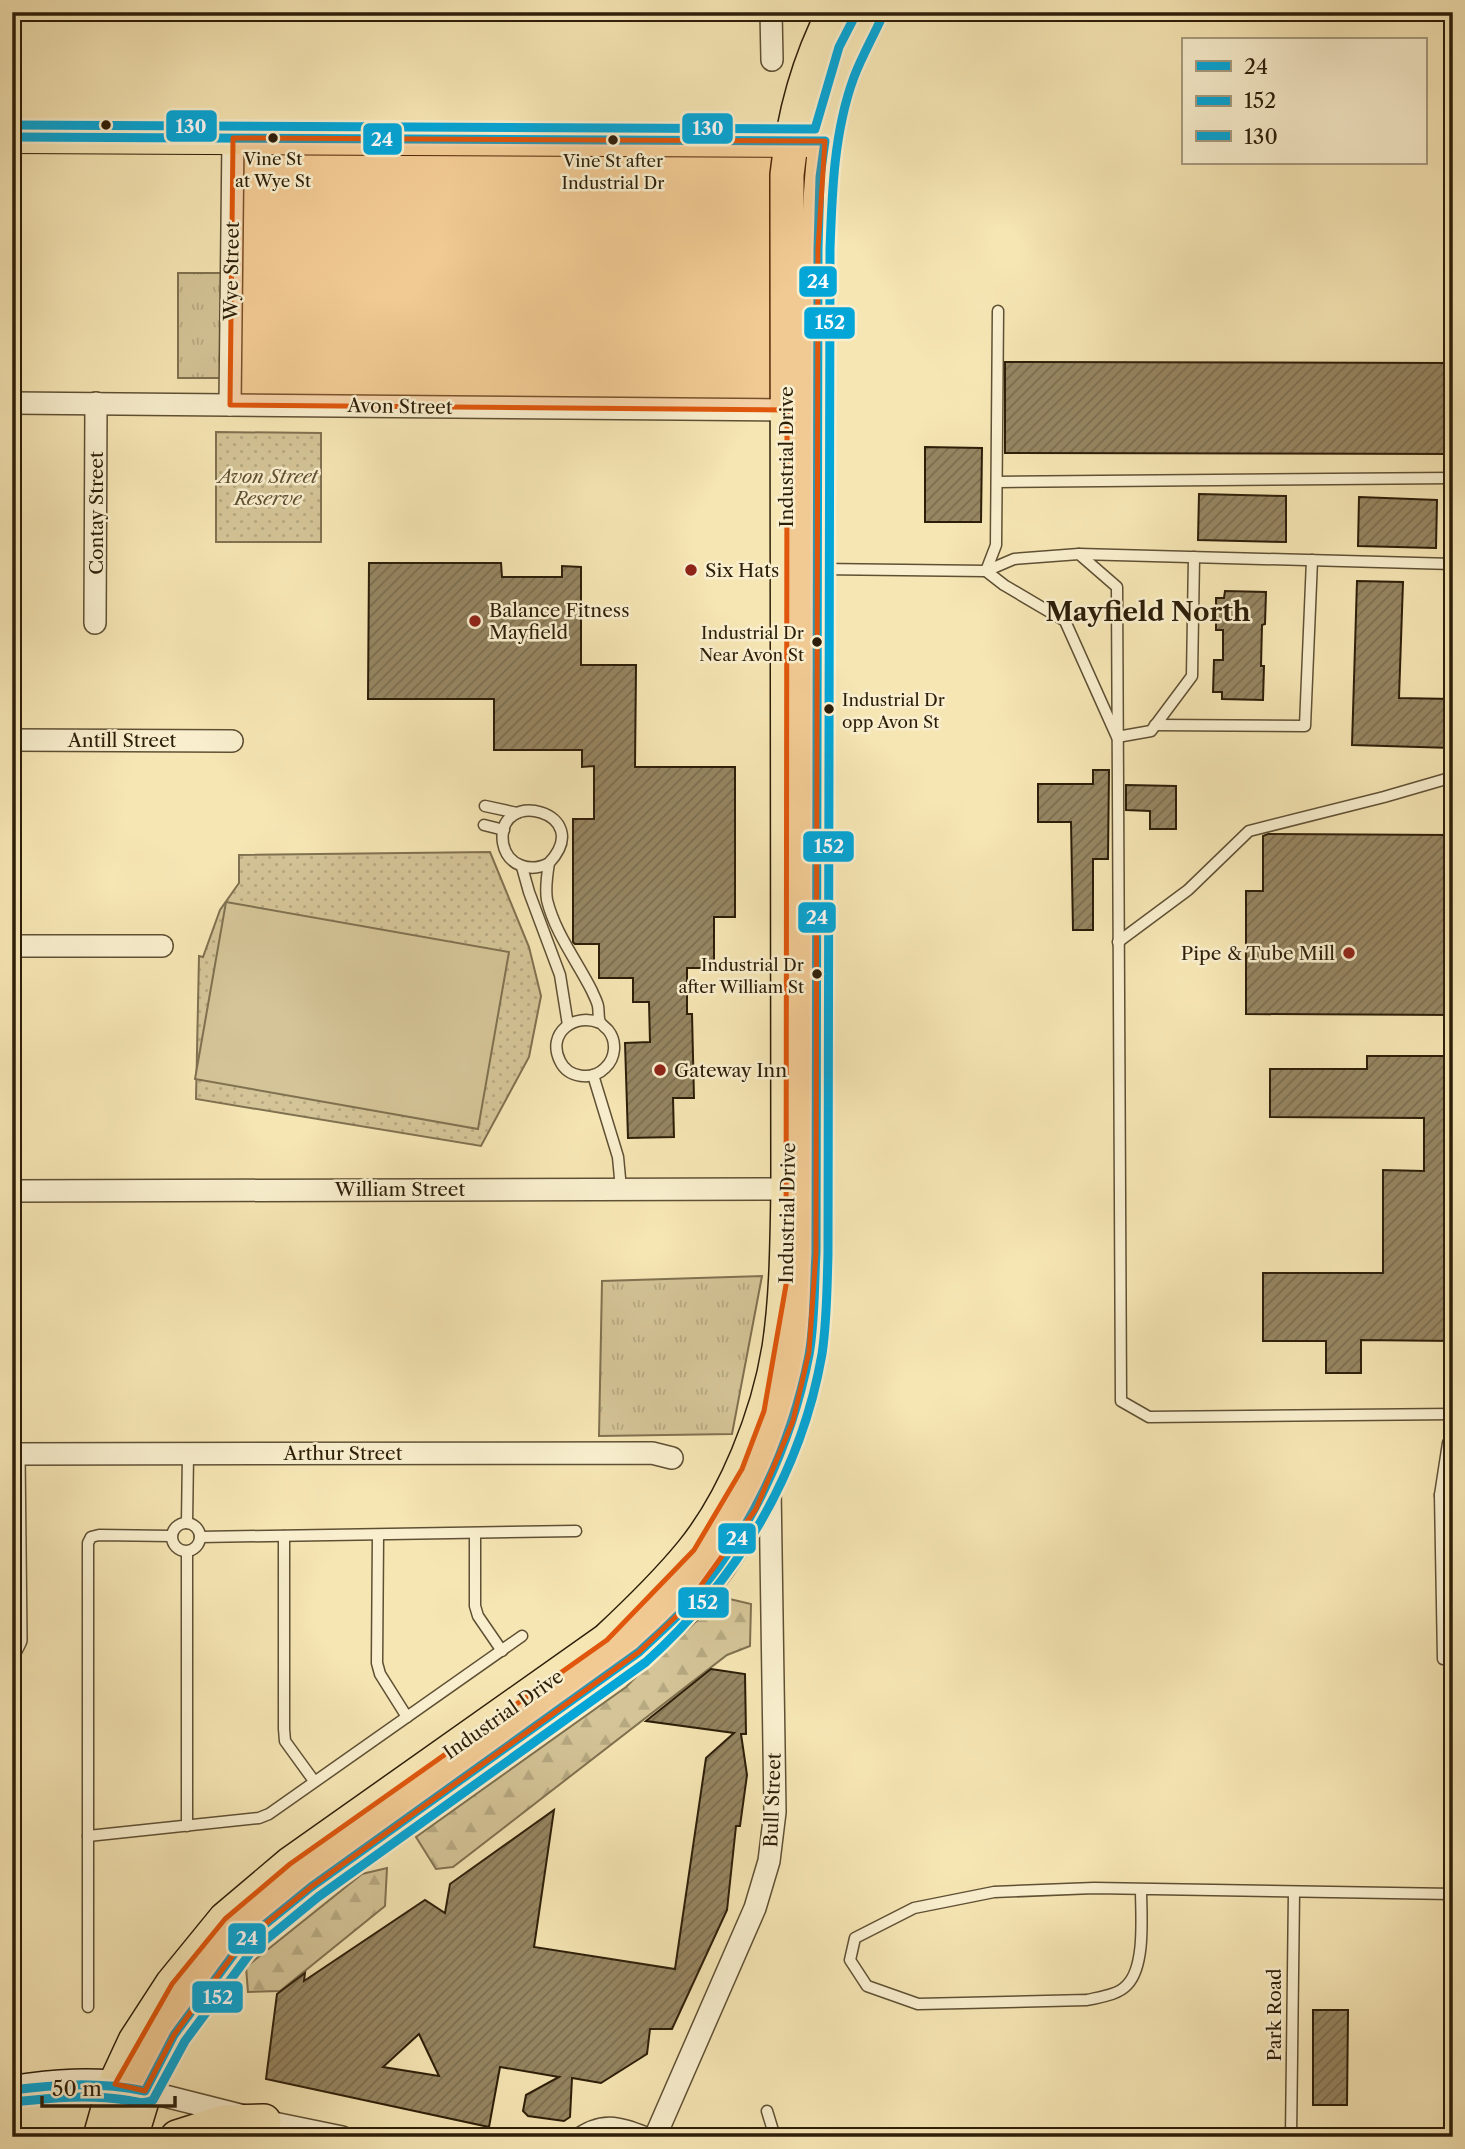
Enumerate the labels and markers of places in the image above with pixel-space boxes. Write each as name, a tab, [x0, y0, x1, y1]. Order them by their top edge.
unlabelled marker	[99, 118, 113, 132]
marker: Vine St at Wye St	[266, 131, 280, 145]
marker: Vine St after Industrial Dr	[606, 133, 620, 147]
place label: Vine St at Wye St	[235, 149, 311, 191]
place label: Vine St after Industrial Dr	[562, 151, 665, 193]
place label: Six Hats	[705, 559, 779, 582]
marker: Six Hats	[683, 562, 699, 578]
place label: Balance Fitness Mayfield	[489, 599, 629, 644]
marker: Balance Fitness Mayfield	[467, 613, 483, 629]
place label: Industrial Dr Near Avon St	[699, 623, 804, 665]
marker: Industrial Dr Near Avon St	[810, 635, 824, 649]
place label: Industrial Dr opp Avon St	[842, 690, 945, 732]
marker: Industrial Dr opp Avon St	[822, 702, 836, 716]
place label: Pipe & Tube Mill	[1181, 942, 1335, 965]
marker: Pipe & Tube Mill	[1341, 945, 1357, 961]
place label: Industrial Dr after William St	[678, 955, 804, 997]
marker: Industrial Dr after William St	[810, 967, 824, 981]
place label: Gateway Inn	[674, 1059, 787, 1082]
marker: Gateway Inn	[652, 1062, 668, 1078]

